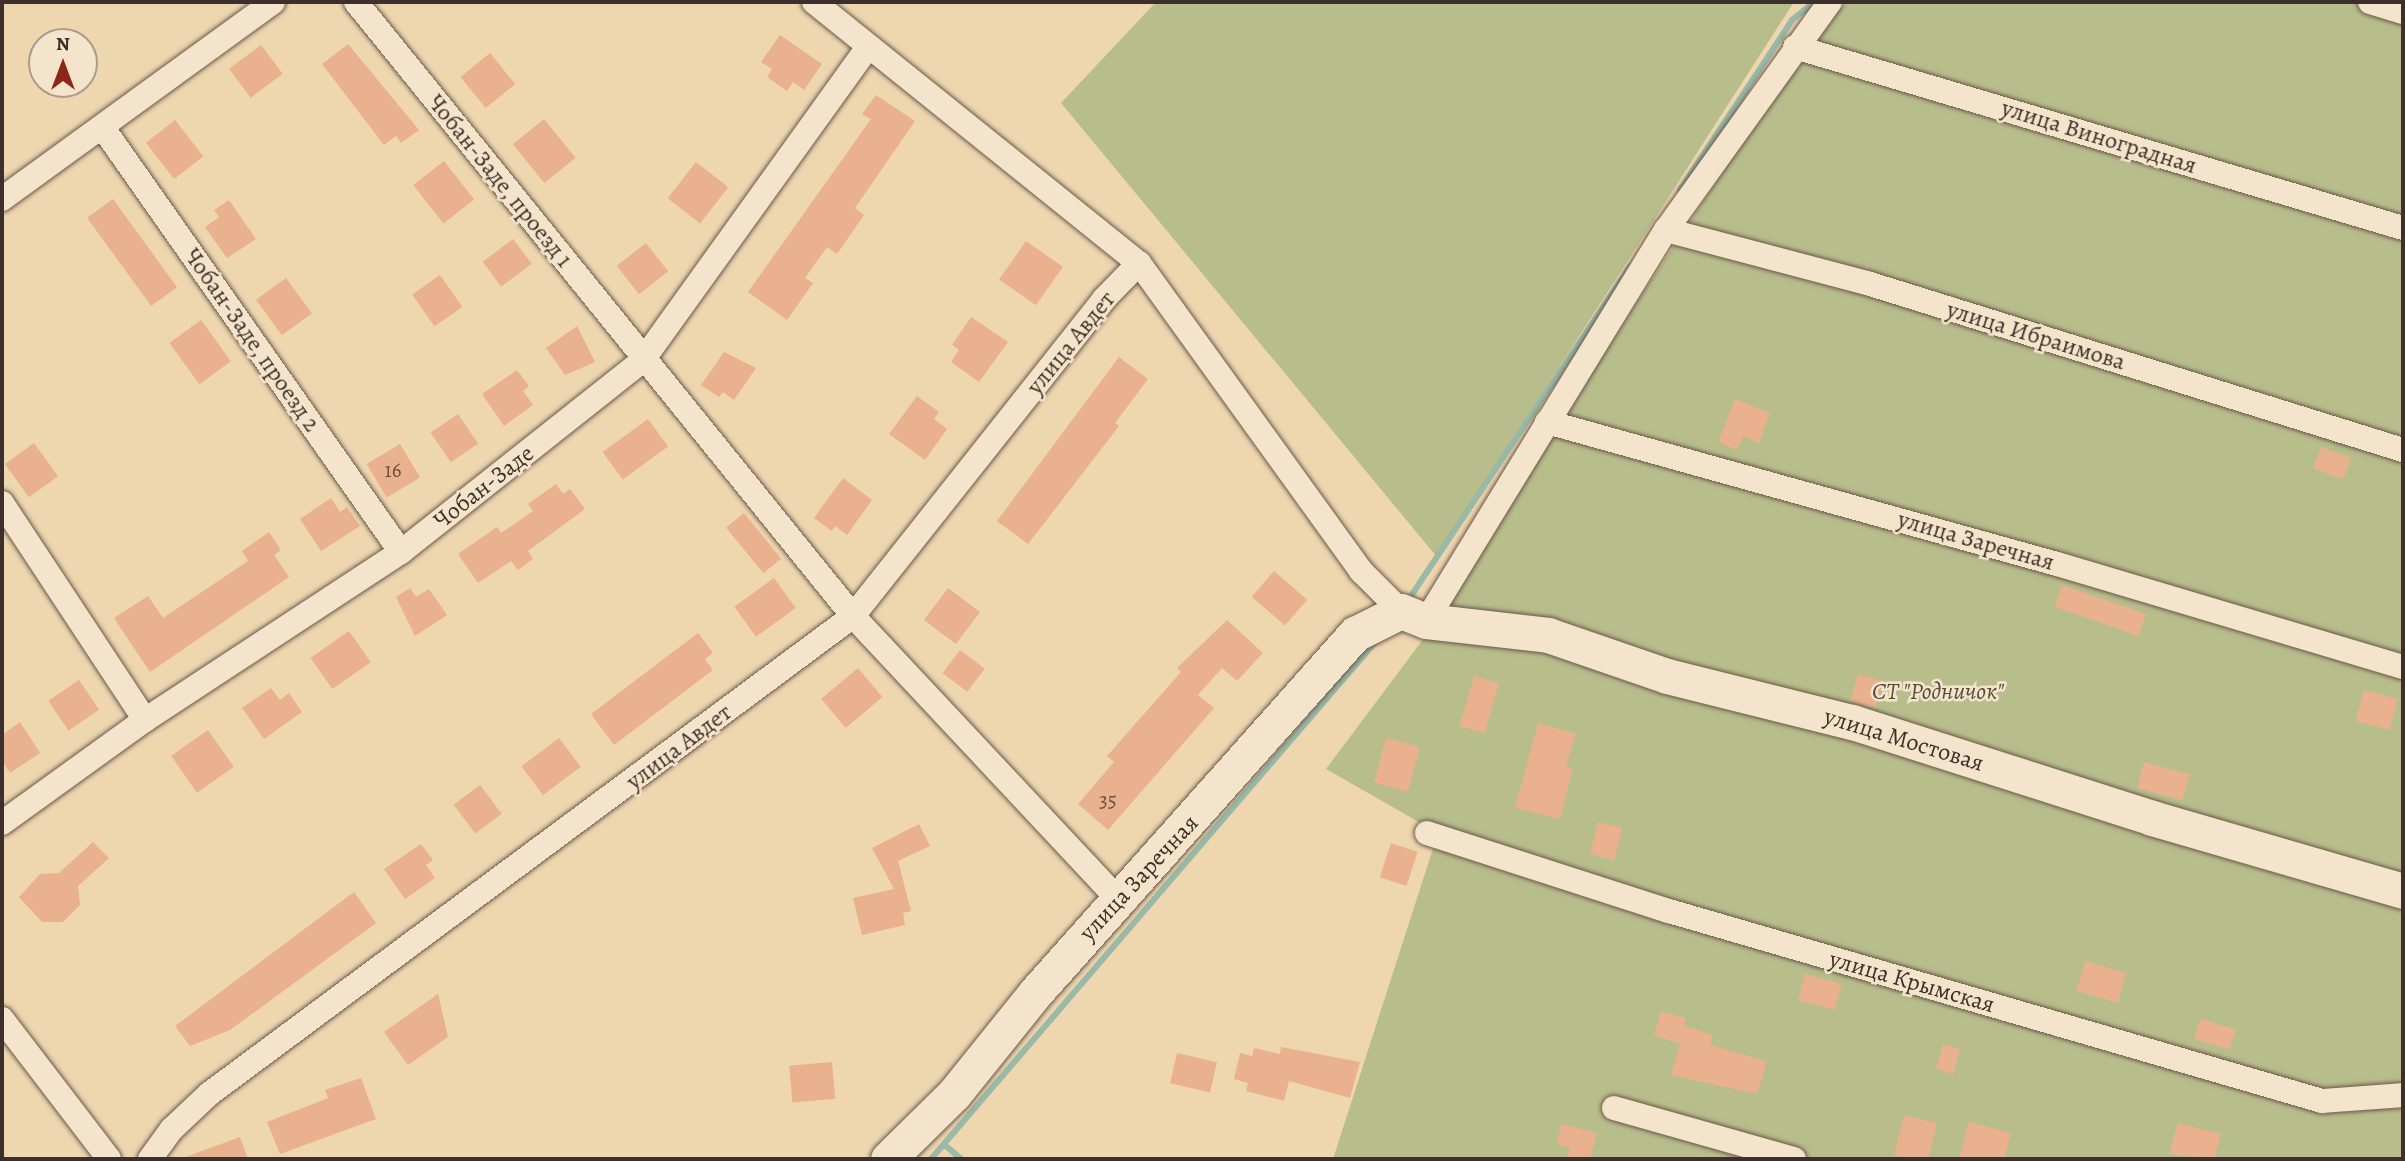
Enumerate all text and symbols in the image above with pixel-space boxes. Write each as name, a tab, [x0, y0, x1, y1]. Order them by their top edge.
north arrow	[28, 28, 98, 98]
text: N	[56, 31, 70, 57]
street label: Чобан-Заде, проезд 1	[421, 89, 579, 273]
street label: улица Виноградная	[1998, 94, 2200, 180]
street label: Чобан-Заде, проезд 2	[178, 242, 326, 438]
street label: улица Авдет	[1021, 286, 1121, 400]
street label: улица Ибраимова	[1943, 295, 2129, 377]
street label: Чобан-Заде	[428, 439, 540, 535]
house number: 16	[385, 457, 401, 483]
street label: улица Заречная	[1894, 505, 2058, 577]
park label: СТ "Родничок"	[1872, 678, 2004, 706]
street label: улица Авдет	[621, 698, 737, 796]
street label: улица Мостовая	[1821, 702, 1987, 778]
house number: 35	[1099, 787, 1117, 813]
street label: улица Заречная	[1073, 809, 1205, 947]
street label: улица Крымская	[1826, 945, 1998, 1019]

